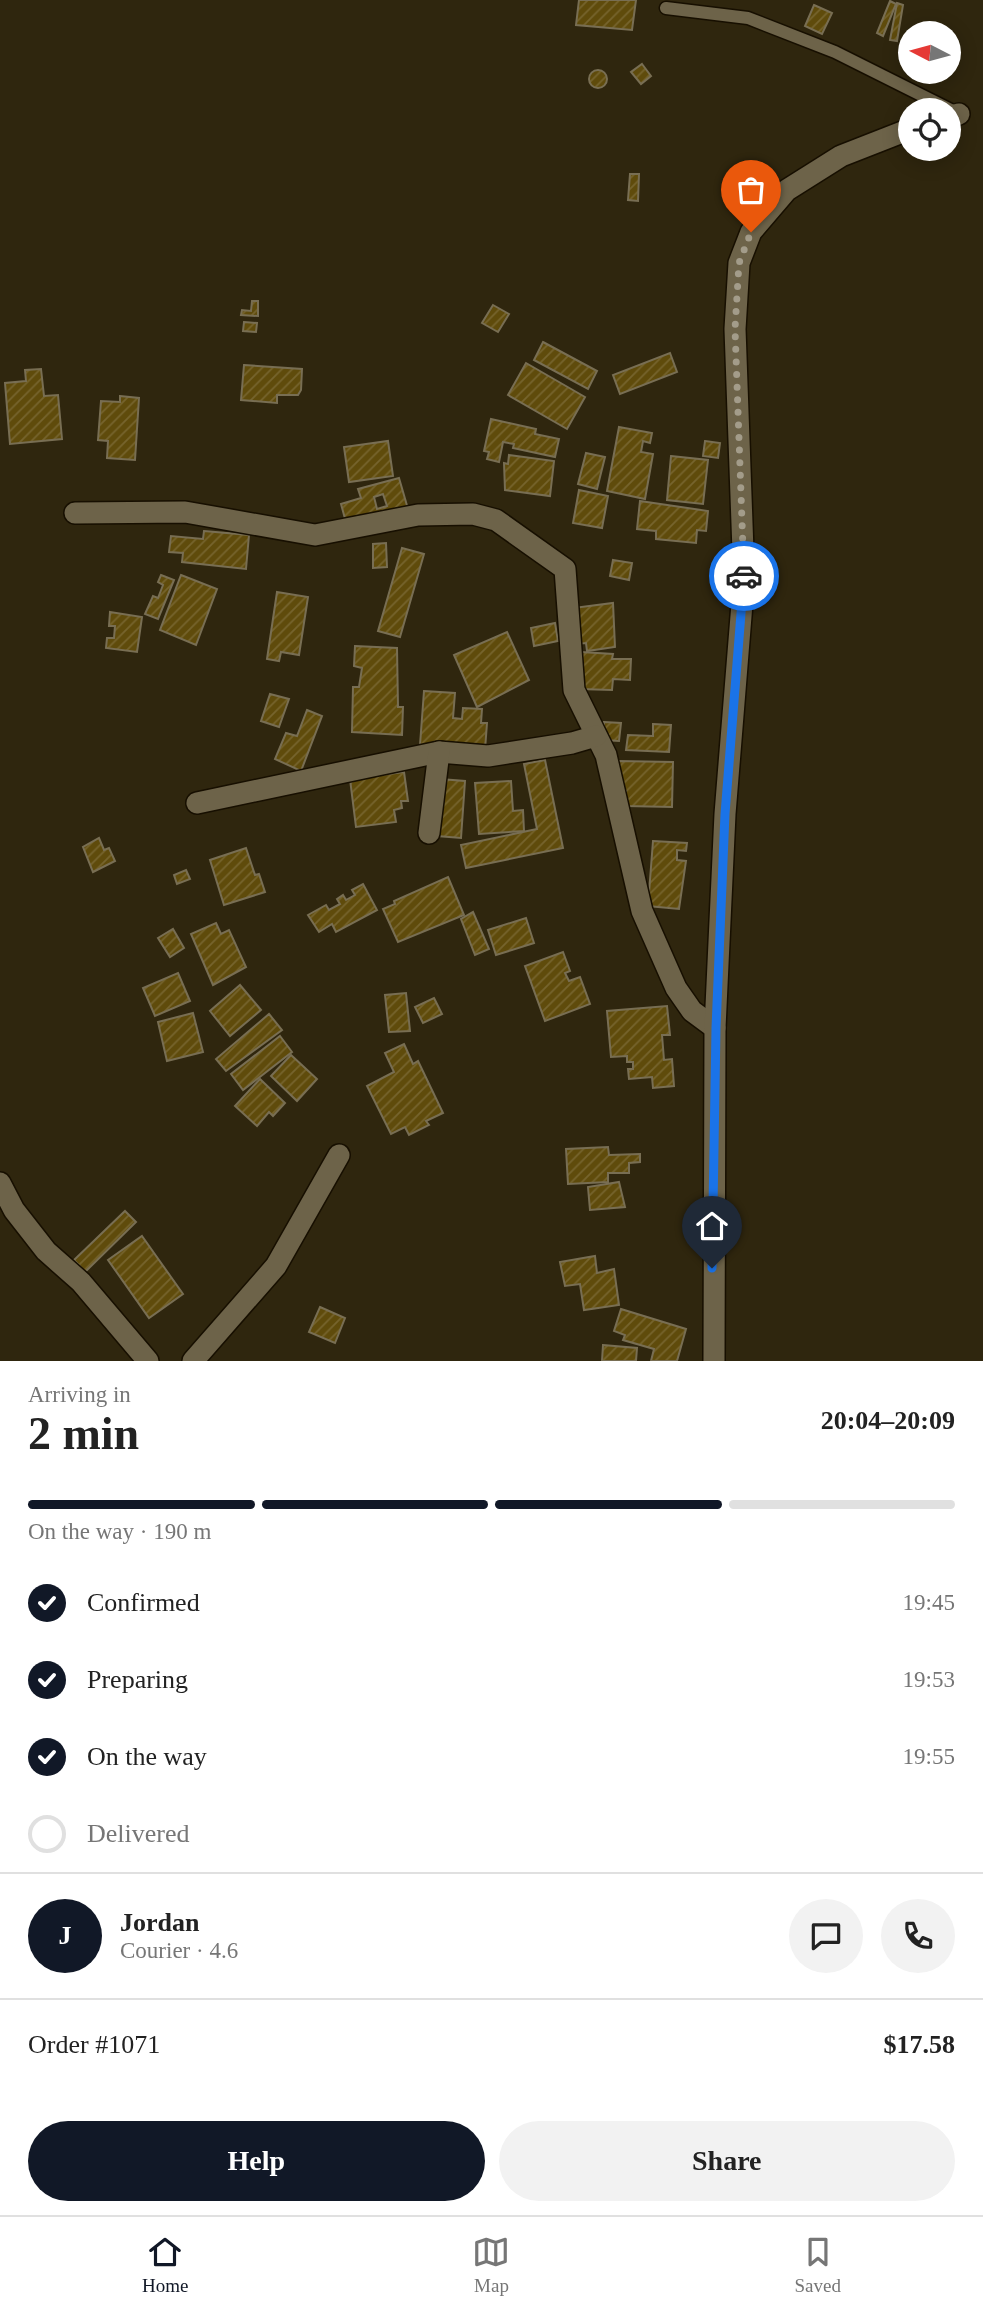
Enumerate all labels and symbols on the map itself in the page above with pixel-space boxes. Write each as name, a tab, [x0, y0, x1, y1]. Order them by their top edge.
north arrow	[898, 21, 961, 84]
pin	[721, 160, 781, 232]
courier	[709, 541, 779, 611]
pin	[682, 1196, 742, 1268]

